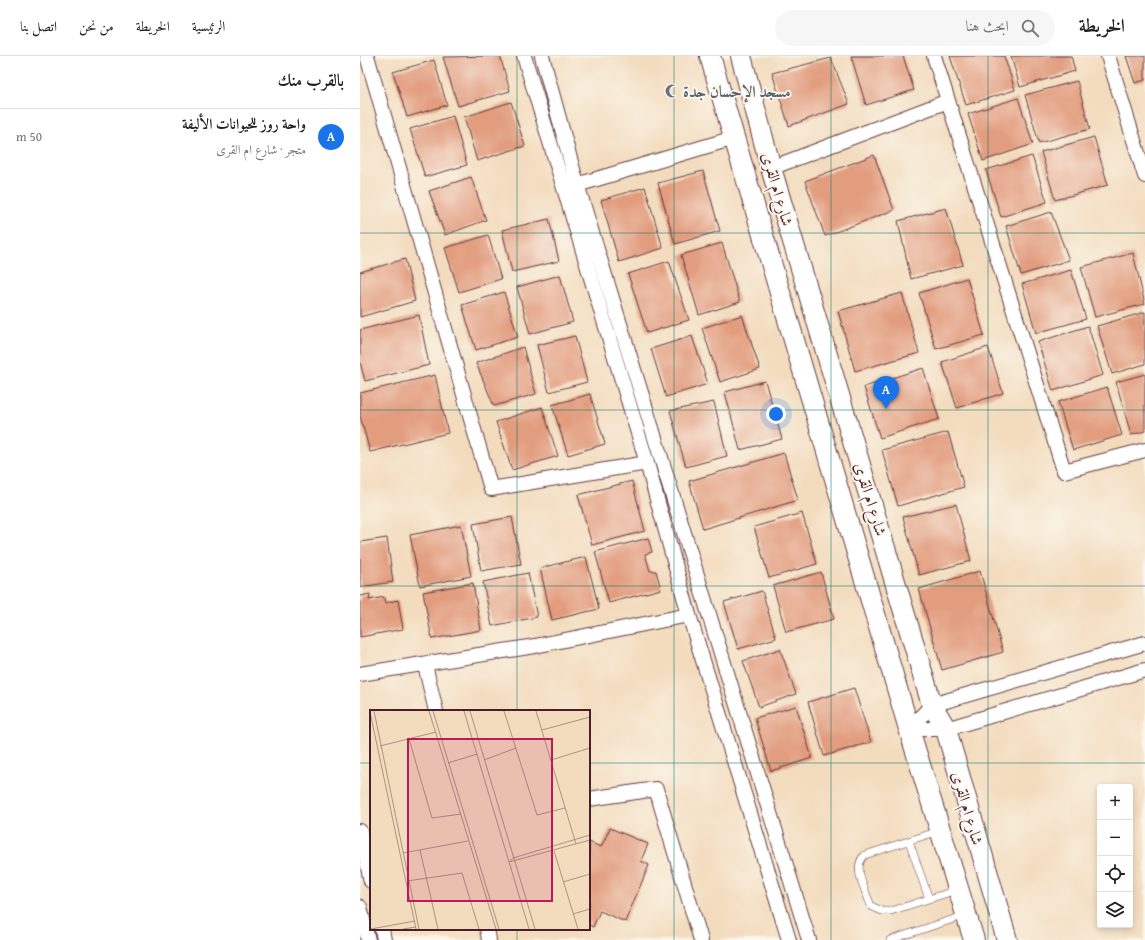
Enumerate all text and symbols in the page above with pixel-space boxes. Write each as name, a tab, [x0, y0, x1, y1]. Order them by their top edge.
search box	[775, 10, 1055, 46]
text: الخريطة	[1079, 11, 1125, 39]
text: ابحث هنا	[965, 15, 1009, 36]
text: اتصل بنا	[20, 16, 57, 36]
text: من نحن	[79, 16, 114, 36]
text: الخريطة	[136, 16, 170, 36]
text: الرئيسية	[192, 16, 225, 36]
icon: search	[1019, 17, 1041, 39]
text: بالقرب منك	[277, 67, 344, 92]
place label: مسجد الإحسان جدة	[683, 79, 791, 103]
mosque icon: مسجد الإحسان جدة	[664, 83, 680, 99]
text: واحة روز للحيوانات الأليفة	[182, 113, 306, 134]
text: 50 m	[16, 127, 42, 146]
text: A	[327, 127, 335, 146]
text: متجر · شارع ام القرى	[216, 140, 306, 159]
street label: شارع ام القرى	[753, 149, 800, 229]
pin: A	[873, 376, 899, 409]
your location	[766, 404, 786, 424]
street label: شارع ام القرى	[846, 459, 894, 540]
inset map	[370, 710, 590, 930]
street label: شارع ام القرى	[943, 768, 990, 848]
map controls	[1097, 784, 1133, 928]
button: +	[1097, 784, 1133, 820]
button: −	[1097, 820, 1133, 856]
button: locate	[1097, 856, 1133, 892]
button: layers	[1097, 892, 1133, 928]

